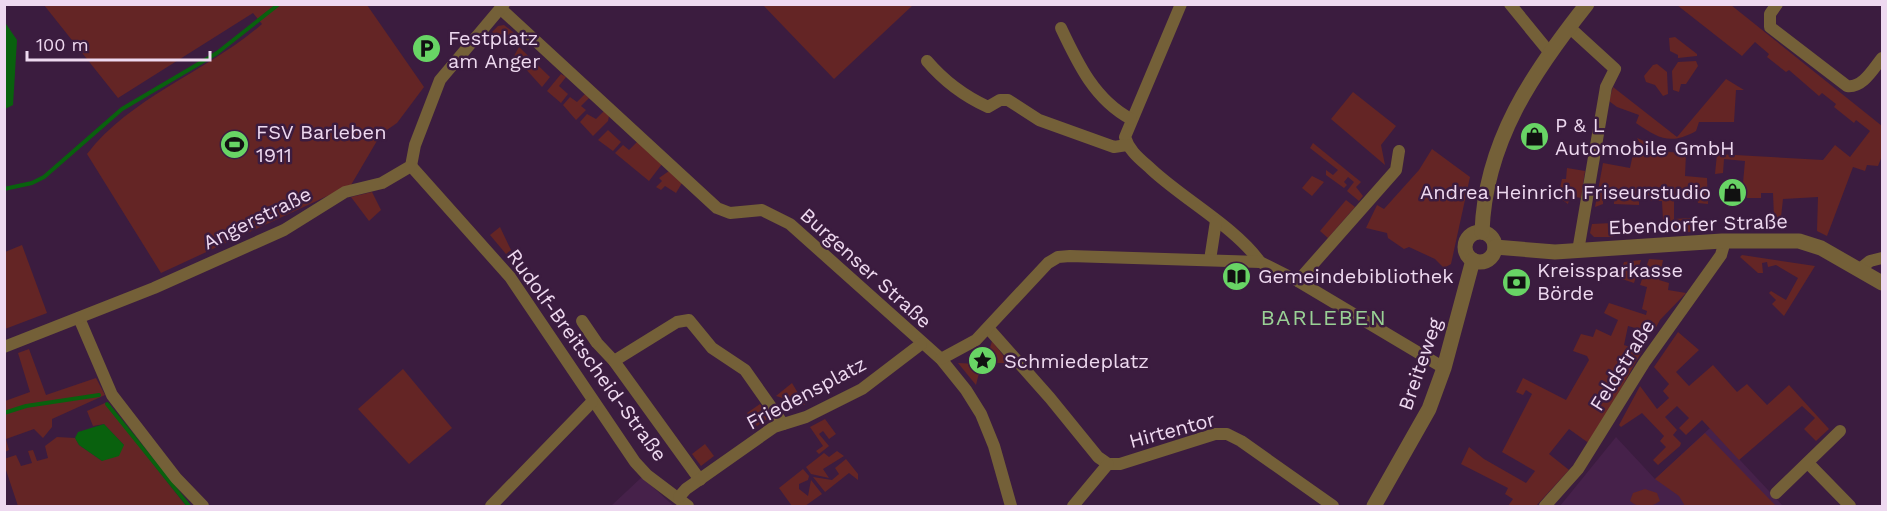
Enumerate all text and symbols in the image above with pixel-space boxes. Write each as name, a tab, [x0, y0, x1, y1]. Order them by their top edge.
scale bar	[27, 24, 210, 62]
place label: Festplatz am Anger	[448, 26, 540, 73]
parking icon: Festplatz am Anger	[411, 33, 443, 65]
text: 100 m	[36, 34, 89, 55]
place label: P & L Automobile GmbH	[1555, 113, 1735, 160]
place label: FSV Barleben 1911	[256, 120, 387, 167]
shop icon: P & L Automobile GmbH	[1518, 121, 1550, 153]
sports icon: FSV Barleben 1911	[219, 128, 251, 160]
shop icon: Andrea Heinrich Friseurstudio	[1716, 176, 1748, 208]
place label: Andrea Heinrich Friseurstudio	[1420, 180, 1711, 204]
street label: Angerstraße	[199, 181, 315, 255]
street label: Burgenser Straße	[795, 203, 937, 333]
street label: Ebendorfer Straße	[1608, 209, 1788, 239]
street label: Rudolf-Breitscheid-Straße	[502, 244, 672, 466]
place label: Kreissparkasse Börde	[1537, 258, 1683, 305]
library icon: Gemeindebibliothek	[1221, 260, 1253, 292]
place label: Gemeindebibliothek	[1258, 264, 1454, 288]
bank icon: Kreissparkasse Börde	[1500, 266, 1532, 298]
district label: BARLEBEN	[1260, 305, 1388, 330]
street label: Breiteweg	[1393, 314, 1447, 413]
street label: Feldstraße	[1584, 315, 1660, 415]
place icon: Schmiedeplatz	[967, 345, 999, 377]
place label: Schmiedeplatz	[1004, 349, 1149, 373]
street label: Friedensplatz	[742, 351, 870, 435]
street label: Hirtentor	[1126, 407, 1218, 453]

